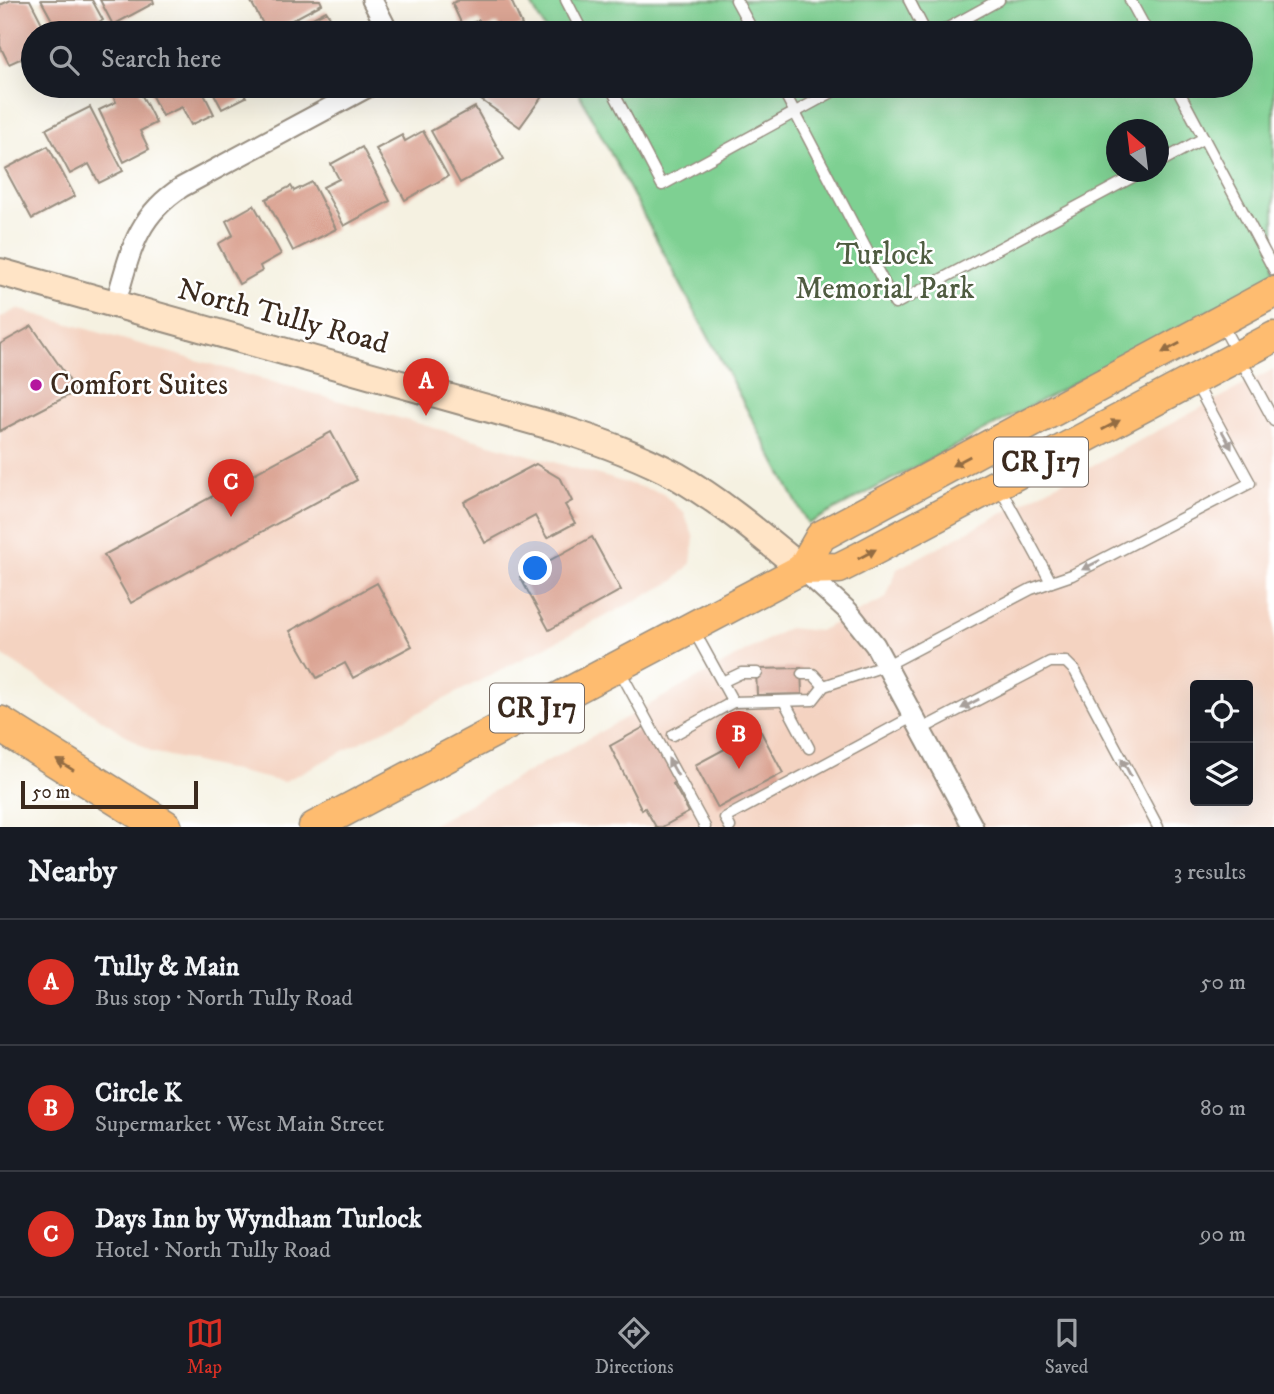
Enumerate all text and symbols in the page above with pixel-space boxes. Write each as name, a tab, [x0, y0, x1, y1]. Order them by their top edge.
search box	[21, 21, 1253, 98]
icon: search	[45, 41, 83, 79]
text: Search here	[101, 43, 221, 76]
north arrow	[1106, 119, 1169, 182]
park label: Turlock Memorial Park	[795, 237, 975, 308]
street label: North Tully Road	[173, 271, 393, 363]
one-way arrow	[1161, 342, 1181, 354]
pin: A	[403, 358, 449, 416]
place label: Comfort Suites	[50, 367, 228, 404]
marker: Comfort Suites	[28, 377, 44, 393]
one-way arrow	[1101, 419, 1121, 430]
one-way arrow	[1221, 430, 1232, 450]
road number: CR J17	[994, 438, 1088, 486]
one-way arrow	[951, 455, 971, 467]
pin: C	[208, 459, 254, 517]
one-way arrow	[857, 548, 877, 560]
your location	[518, 551, 552, 585]
one-way arrow	[1081, 559, 1101, 571]
map controls	[1190, 680, 1253, 806]
button: locate	[1190, 680, 1253, 743]
road number: CR J17	[490, 684, 584, 732]
one-way arrow	[960, 697, 980, 709]
pin: B	[716, 711, 762, 769]
button: layers	[1190, 743, 1253, 806]
one-way arrow	[667, 757, 678, 777]
one-way arrow	[1121, 757, 1132, 777]
one-way arrow	[55, 758, 75, 771]
scale bar	[21, 778, 198, 810]
text: 50 m	[32, 781, 70, 804]
text: Nearby	[28, 854, 117, 891]
text: 3 results	[1174, 858, 1246, 887]
text: Tully & Main	[95, 951, 239, 984]
text: A	[44, 968, 58, 997]
text: 50 m	[1200, 968, 1246, 997]
text: Bus stop · North Tully Road	[95, 984, 353, 1013]
text: Circle K	[95, 1077, 182, 1110]
text: B	[44, 1094, 58, 1123]
text: 80 m	[1200, 1094, 1246, 1123]
text: Supermarket · West Main Street	[95, 1110, 384, 1139]
text: Days Inn by Wyndham Turlock	[95, 1203, 422, 1236]
text: C	[43, 1220, 59, 1249]
text: 90 m	[1200, 1220, 1246, 1249]
text: Hotel · North Tully Road	[95, 1236, 331, 1265]
tab: Map	[186, 1314, 224, 1379]
tab: Directions	[595, 1314, 674, 1379]
tab: Saved	[1045, 1314, 1088, 1379]

